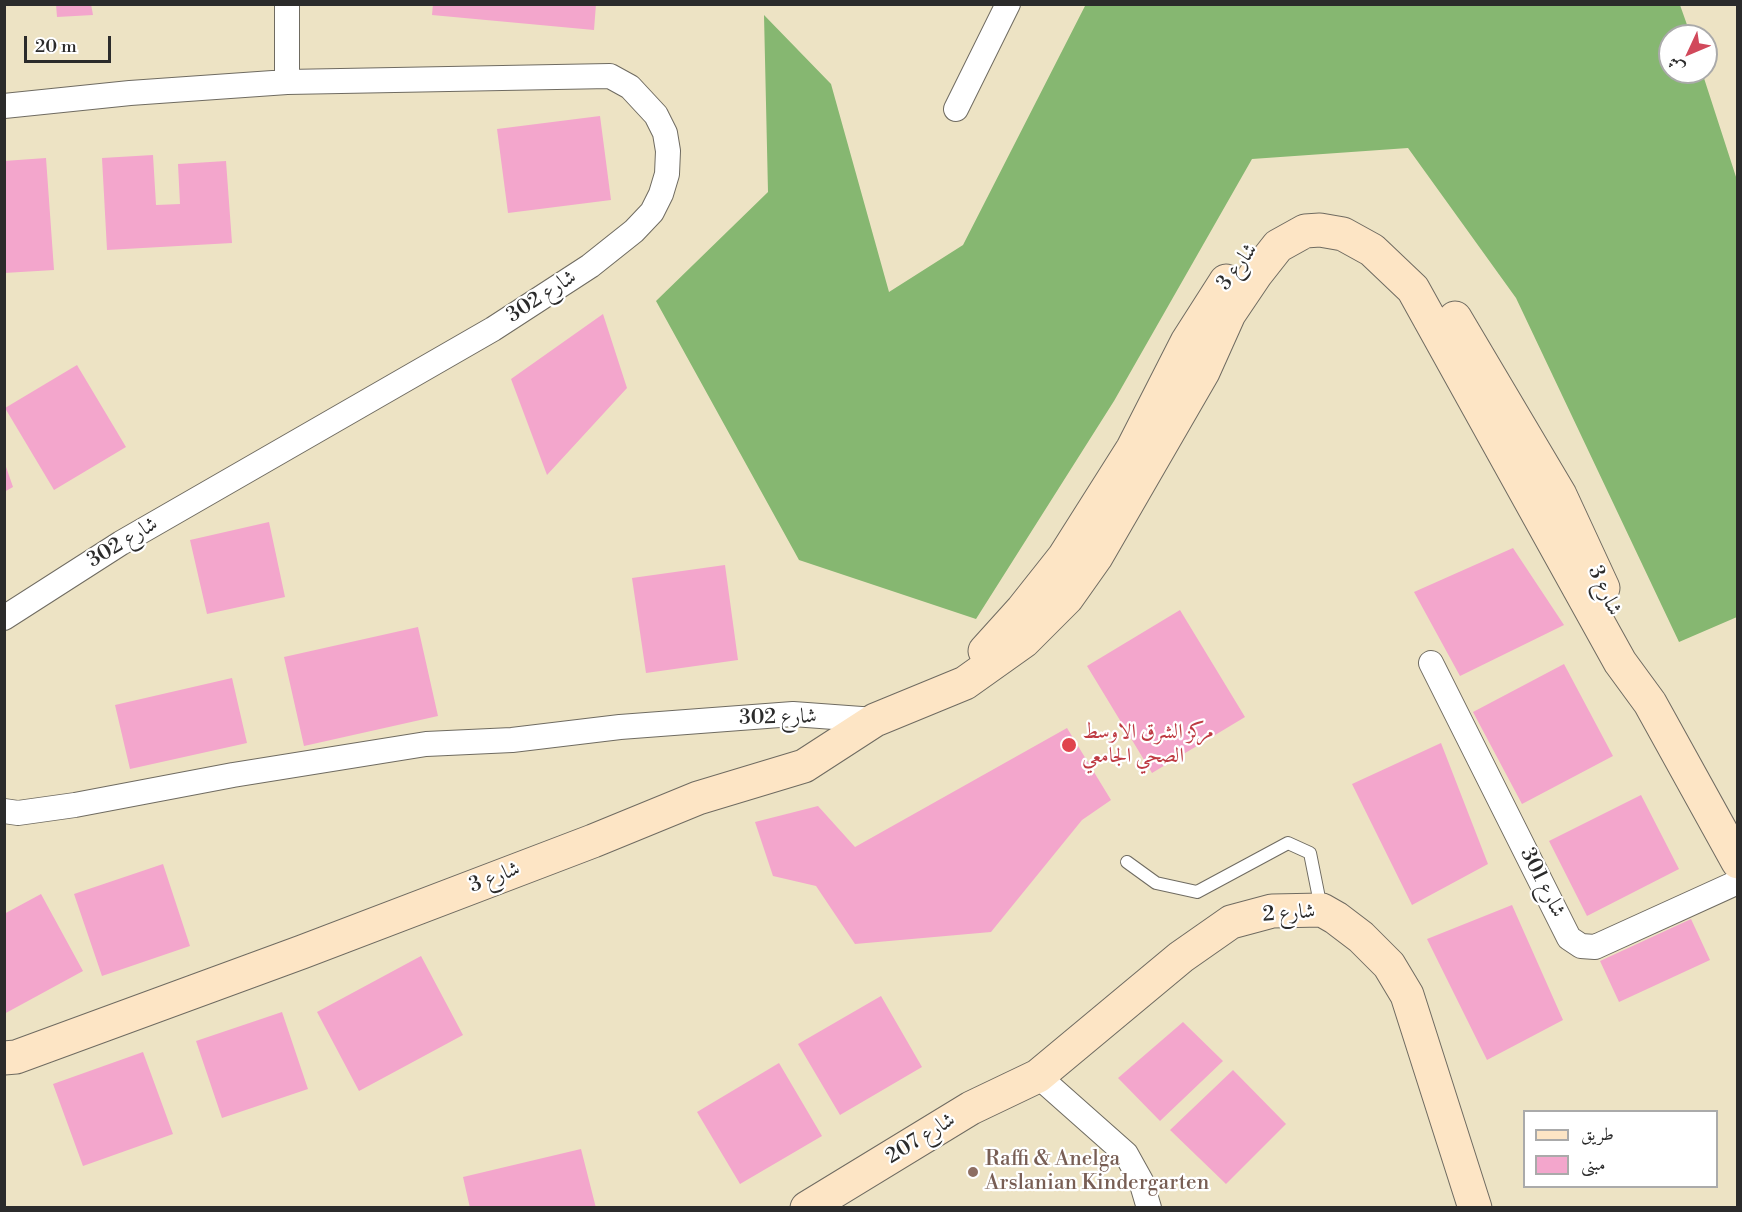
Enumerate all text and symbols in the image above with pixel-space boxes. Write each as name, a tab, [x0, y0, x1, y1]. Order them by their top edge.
scale bar	[27, 24, 114, 62]
north arrow	[1658, 24, 1718, 84]
text: 20 m	[35, 35, 77, 58]
text: ش	[1664, 52, 1689, 78]
street label: شارع 3	[1212, 239, 1264, 295]
street label: شارع 302	[502, 265, 582, 329]
street label: شارع 302	[83, 512, 163, 574]
street label: شارع 3	[1582, 562, 1626, 620]
street label: شارع 302	[739, 705, 817, 731]
place label: مركز الشرق الاوسط الصحي الجامعي	[1082, 720, 1214, 770]
marker: مركز الشرق الاوسط الصحي الجامعي	[1060, 736, 1078, 754]
street label: شارع 301	[1514, 844, 1570, 922]
street label: شارع 3	[466, 857, 524, 899]
street label: شارع 2	[1262, 900, 1316, 928]
street label: شارع 207	[882, 1108, 960, 1170]
legend	[1523, 1110, 1718, 1188]
text: طريق	[1581, 1123, 1614, 1146]
place label: Raffi & Anelga Arslanian Kindergarten	[985, 1147, 1209, 1197]
text: مبنى	[1581, 1153, 1606, 1176]
marker: Raffi & Anelga Arslanian Kindergarten	[966, 1165, 980, 1179]

